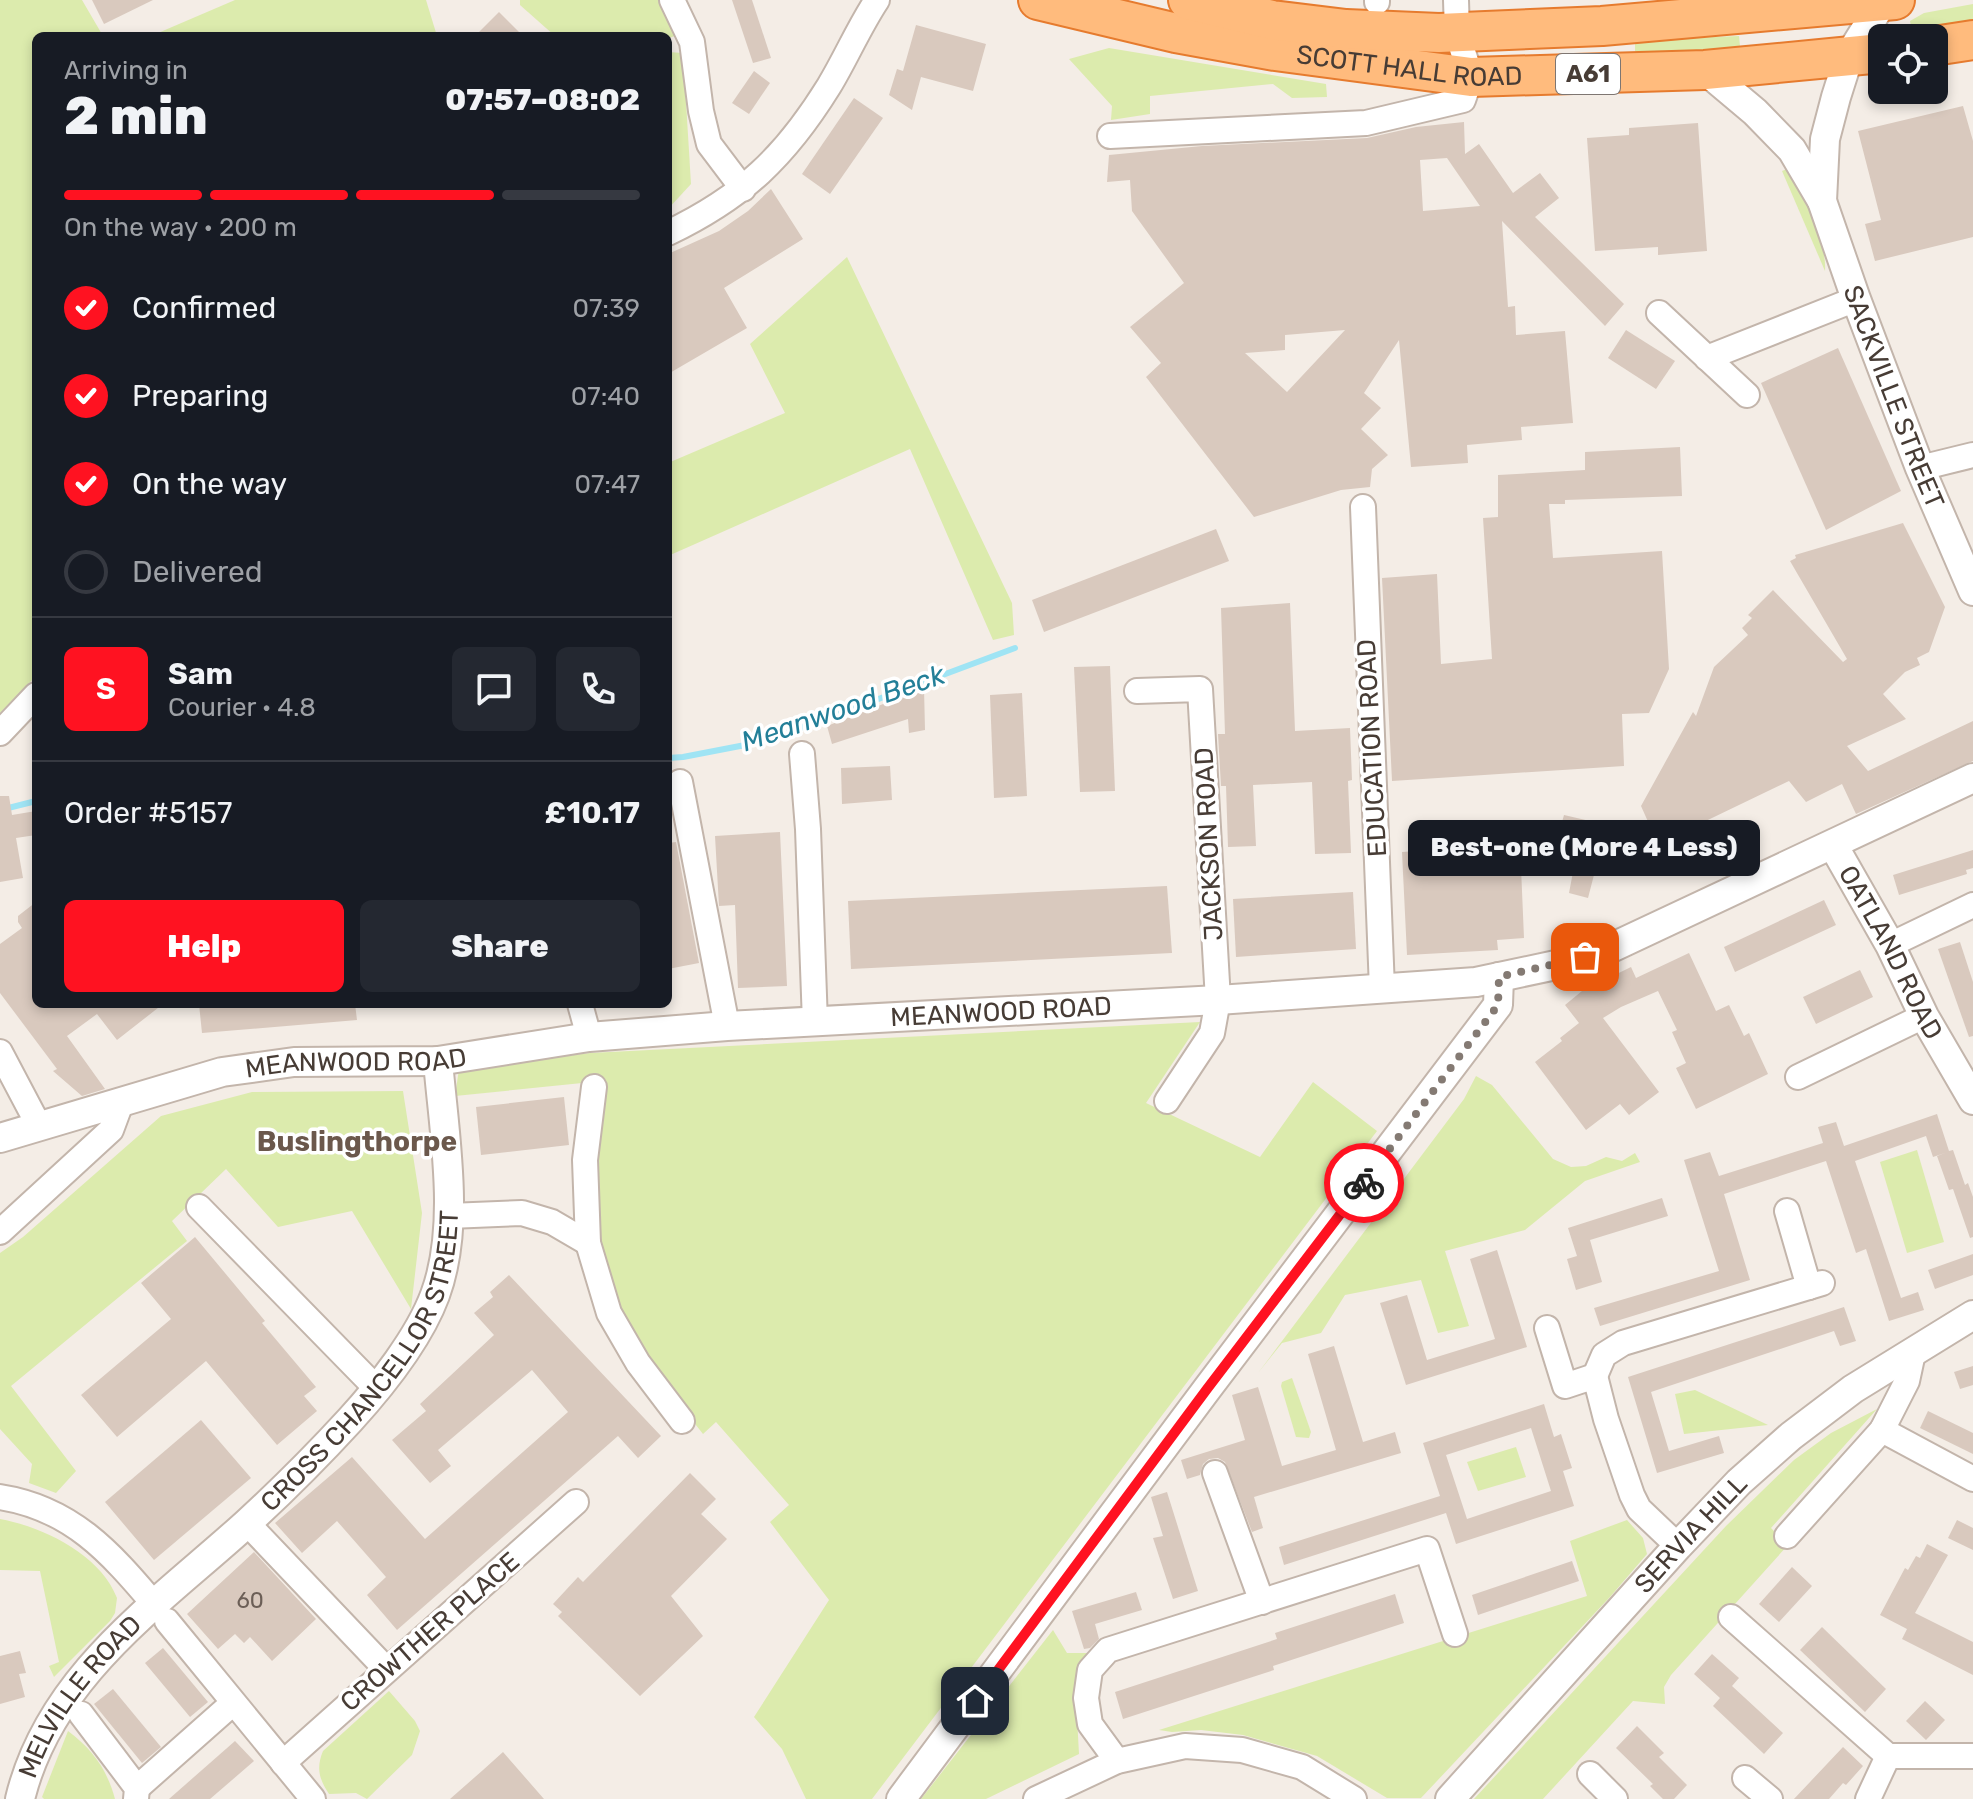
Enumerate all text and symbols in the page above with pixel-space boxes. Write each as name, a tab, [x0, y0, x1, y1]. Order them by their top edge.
map controls	[1868, 24, 1948, 104]
button: locate	[1868, 24, 1948, 104]
street label: SCOTT HALL ROAD	[1295, 39, 1523, 93]
road number: A61	[1556, 54, 1620, 94]
text: Arriving in	[64, 55, 188, 86]
text: 07:57–08:02	[445, 82, 640, 118]
text: 2 min	[64, 85, 208, 147]
text: On the way · 200 m	[64, 212, 297, 243]
street label: SACKVILLE STREET	[1837, 281, 1951, 513]
icon: check	[64, 286, 108, 330]
text: Confirmed	[132, 290, 276, 326]
text: 07:39	[572, 293, 640, 324]
icon: check	[64, 374, 108, 418]
text: Preparing	[132, 378, 268, 414]
text: 07:40	[571, 381, 640, 412]
icon: check	[64, 462, 108, 506]
text: On the way	[132, 466, 287, 502]
text: 07:47	[574, 469, 640, 500]
text: Delivered	[132, 554, 263, 590]
street label: EDUCATION ROAD	[1351, 638, 1393, 858]
button: chat	[452, 647, 536, 731]
button: phone	[556, 647, 640, 731]
text: Sam	[168, 656, 233, 692]
water label: Meanwood Beck	[737, 658, 950, 758]
text: S	[96, 671, 116, 707]
text: Courier · 4.8	[168, 692, 316, 723]
street label: JACKSON ROAD	[1188, 747, 1230, 941]
text: Order #5157	[64, 795, 232, 831]
text: £10.17	[545, 795, 640, 831]
callout: Best-one (More 4 Less)	[1409, 821, 1761, 877]
text: Best-one (More 4 Less)	[1431, 832, 1737, 863]
street label: OATLAND ROAD	[1832, 860, 1950, 1045]
button: Help	[64, 900, 344, 992]
button: Share	[360, 900, 640, 992]
pin	[1551, 923, 1619, 991]
icon: bag	[1563, 935, 1607, 979]
street label: MEANWOOD ROAD	[889, 990, 1112, 1033]
street label: MEANWOOD ROAD	[243, 1041, 469, 1084]
district label: Buslingthorpe	[257, 1125, 457, 1158]
courier	[1324, 1143, 1404, 1223]
icon: bike	[1342, 1161, 1386, 1205]
street label: CROSS CHANCELLOR STREET	[254, 1209, 465, 1518]
street label: SERVIA HILL	[1628, 1468, 1753, 1599]
street label: CROWTHER PLACE	[334, 1546, 526, 1718]
house number: 60	[236, 1587, 264, 1614]
street label: MELVILLE ROAD	[12, 1609, 147, 1782]
pin	[941, 1667, 1009, 1735]
icon: home	[953, 1679, 997, 1723]

